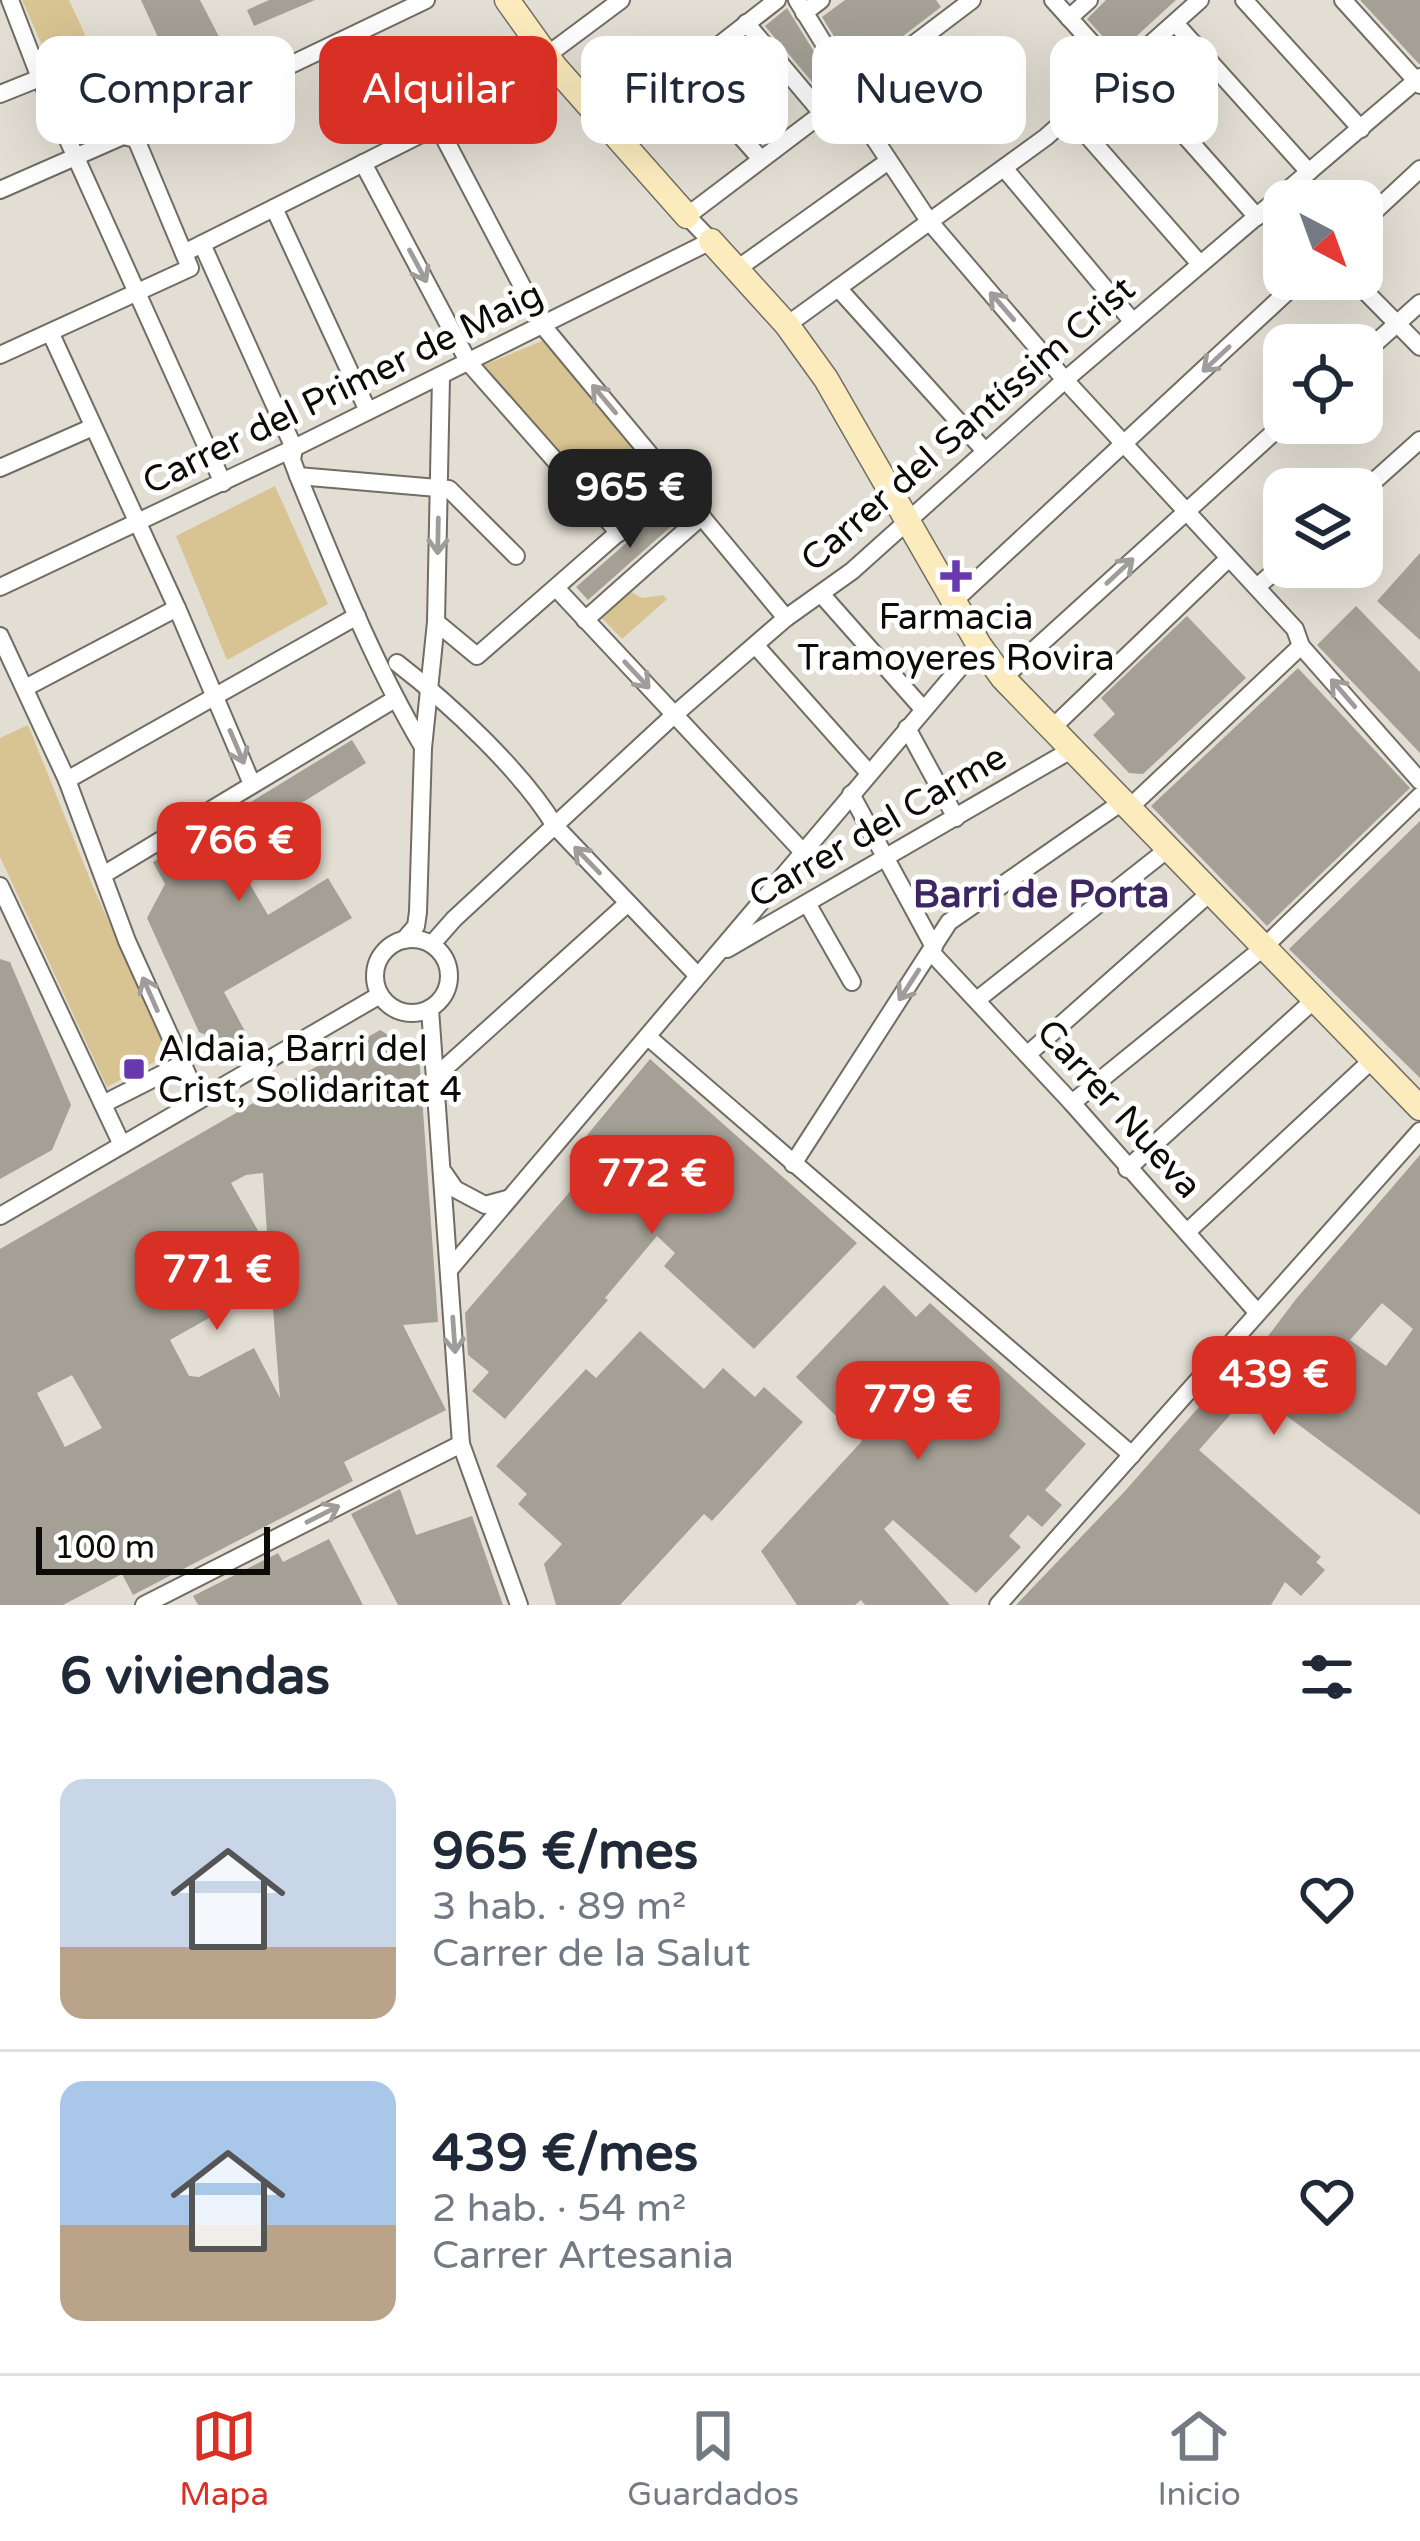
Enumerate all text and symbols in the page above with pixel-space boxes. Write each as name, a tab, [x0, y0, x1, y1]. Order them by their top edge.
chip: Comprar	[36, 36, 295, 144]
chip: Alquilar	[319, 36, 557, 144]
chip: Filtros	[581, 36, 788, 144]
chip: Nuevo	[812, 36, 1026, 144]
chip: Piso	[1050, 36, 1218, 144]
north arrow	[1263, 180, 1383, 300]
map controls	[1263, 180, 1383, 588]
one-way arrow	[407, 248, 430, 283]
street label: Carrer del Santíssim Crist	[792, 267, 1144, 581]
street label: Carrer del Primer de Maig	[136, 273, 550, 504]
one-way arrow	[989, 292, 1017, 322]
button: locate	[1263, 324, 1383, 444]
one-way arrow	[1201, 344, 1231, 372]
one-way arrow	[591, 384, 619, 415]
pin: 965 €	[546, 449, 714, 551]
text: 965 €	[575, 464, 685, 511]
button: layers	[1263, 468, 1383, 588]
one-way arrow	[426, 516, 449, 555]
one-way arrow	[1104, 557, 1134, 585]
marker: Farmacia Tramoyeres Rovira	[943, 563, 969, 589]
place label: Farmacia Tramoyeres Rovira	[797, 596, 1115, 680]
one-way arrow	[623, 660, 650, 690]
one-way arrow	[1330, 678, 1357, 709]
one-way arrow	[228, 728, 249, 765]
street label: Carrer del Carme	[742, 735, 1014, 917]
pin: 766 €	[155, 802, 323, 904]
text: 766 €	[184, 817, 294, 864]
one-way arrow	[574, 846, 602, 876]
district label: Barri de Porta	[913, 871, 1169, 918]
one-way arrow	[897, 967, 922, 1001]
one-way arrow	[138, 977, 160, 1013]
street label: Carrer Nueva	[1027, 1011, 1210, 1207]
place label: Aldaia, Barri del Crist, Solidaritat 4	[158, 1028, 462, 1112]
marker: Aldaia, Barri del Crist, Solidaritat 4	[121, 1056, 147, 1082]
pin: 772 €	[568, 1135, 736, 1237]
text: 772 €	[597, 1150, 707, 1197]
pin: 771 €	[133, 1231, 301, 1333]
text: 771 €	[162, 1246, 272, 1293]
one-way arrow	[442, 1315, 465, 1354]
pin: 439 €	[1190, 1336, 1358, 1438]
text: 439 €	[1219, 1351, 1329, 1398]
pin: 779 €	[834, 1361, 1002, 1463]
text: 779 €	[863, 1376, 973, 1423]
one-way arrow	[305, 1501, 340, 1524]
scale bar	[36, 1521, 270, 1574]
text: 100 m	[54, 1528, 155, 1567]
icon: filters	[1294, 1644, 1360, 1710]
text: 6 viviendas	[60, 1646, 330, 1708]
text: 965 €/mes	[432, 1821, 698, 1883]
icon: home	[156, 1827, 300, 1971]
icon: heart	[1294, 1866, 1360, 1932]
text: 3 hab. · 89 m²	[432, 1883, 686, 1930]
text: Carrer de la Salut	[432, 1930, 750, 1977]
text: 439 €/mes	[432, 2123, 698, 2185]
icon: home	[156, 2129, 300, 2273]
icon: heart	[1294, 2168, 1360, 2234]
text: 2 hab. · 54 m²	[432, 2185, 686, 2232]
text: Carrer Artesania	[432, 2232, 734, 2279]
tab: Mapa	[179, 2403, 269, 2514]
tab: Guardados	[627, 2403, 799, 2514]
tab: Inicio	[1158, 2403, 1241, 2514]

